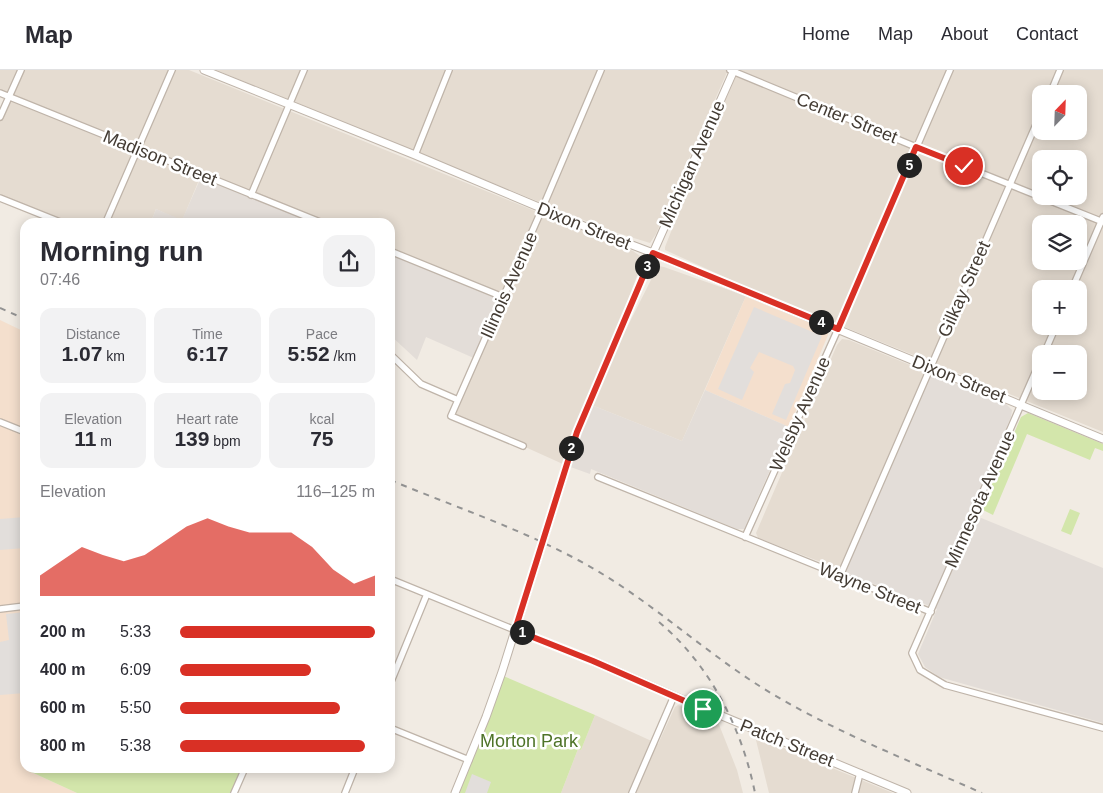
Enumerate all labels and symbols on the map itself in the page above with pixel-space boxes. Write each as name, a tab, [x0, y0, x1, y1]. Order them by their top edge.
north arrow	[1032, 85, 1088, 140]
street label: Center Street	[794, 89, 900, 147]
street label: Michigan Avenue	[655, 97, 729, 231]
street label: Madison Street	[100, 126, 220, 190]
pin	[943, 145, 985, 187]
pin: 5	[896, 152, 922, 178]
street label: Dixon Street	[534, 198, 634, 254]
street label: Illinois Avenue	[477, 229, 541, 341]
street label: Gilkay Street	[934, 238, 994, 340]
pin: 3	[634, 254, 660, 278]
pin: 4	[808, 310, 834, 334]
street label: Dixon Street	[909, 351, 1009, 407]
street label: Welsby Avenue	[766, 354, 834, 474]
street label: Minnesota Avenue	[941, 427, 1019, 571]
pin: 2	[558, 436, 584, 460]
street label: Wayne Street	[816, 558, 924, 618]
pin: 1	[510, 620, 534, 644]
pin	[682, 688, 724, 730]
street label: Patch Street	[737, 715, 837, 771]
park label: Morton Park	[480, 731, 579, 751]

